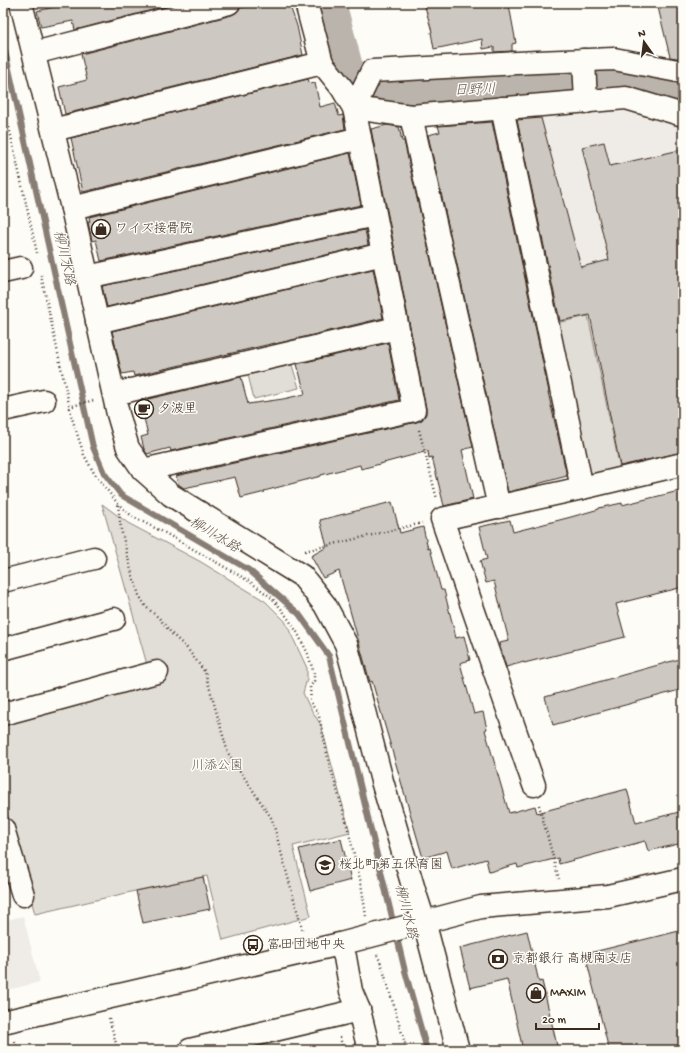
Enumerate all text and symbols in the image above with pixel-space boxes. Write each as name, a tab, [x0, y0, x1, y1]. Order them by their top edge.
north arrow	[624, 22, 664, 62]
text: N	[637, 28, 647, 41]
water label: 日野川	[454, 82, 496, 100]
shop icon: ワイズ接骨院	[90, 218, 112, 240]
place label: ワイズ接骨院	[115, 221, 192, 237]
water label: 柳川水路	[48, 229, 79, 288]
cafe icon: 夕波里	[133, 398, 155, 420]
place label: 夕波里	[158, 402, 197, 417]
water label: 柳川水路	[186, 513, 244, 558]
park label: 川添公園	[191, 758, 243, 774]
school or university icon: 桜北町第五保育園	[314, 854, 336, 876]
place label: 桜北町第五保育園	[339, 857, 443, 873]
water label: 柳川水路	[390, 883, 421, 942]
bus stop icon: 富田団地中央	[242, 934, 264, 956]
place label: 富田団地中央	[267, 937, 345, 953]
bank icon: 京都銀行 高槻南支店	[487, 948, 509, 970]
place label: 京都銀行 高槻南支店	[512, 951, 632, 967]
shop icon: MAXIM	[525, 982, 547, 1004]
place label: MAXIM	[550, 986, 587, 1001]
scale bar	[536, 1005, 599, 1031]
text: 20 m	[542, 1014, 567, 1028]

